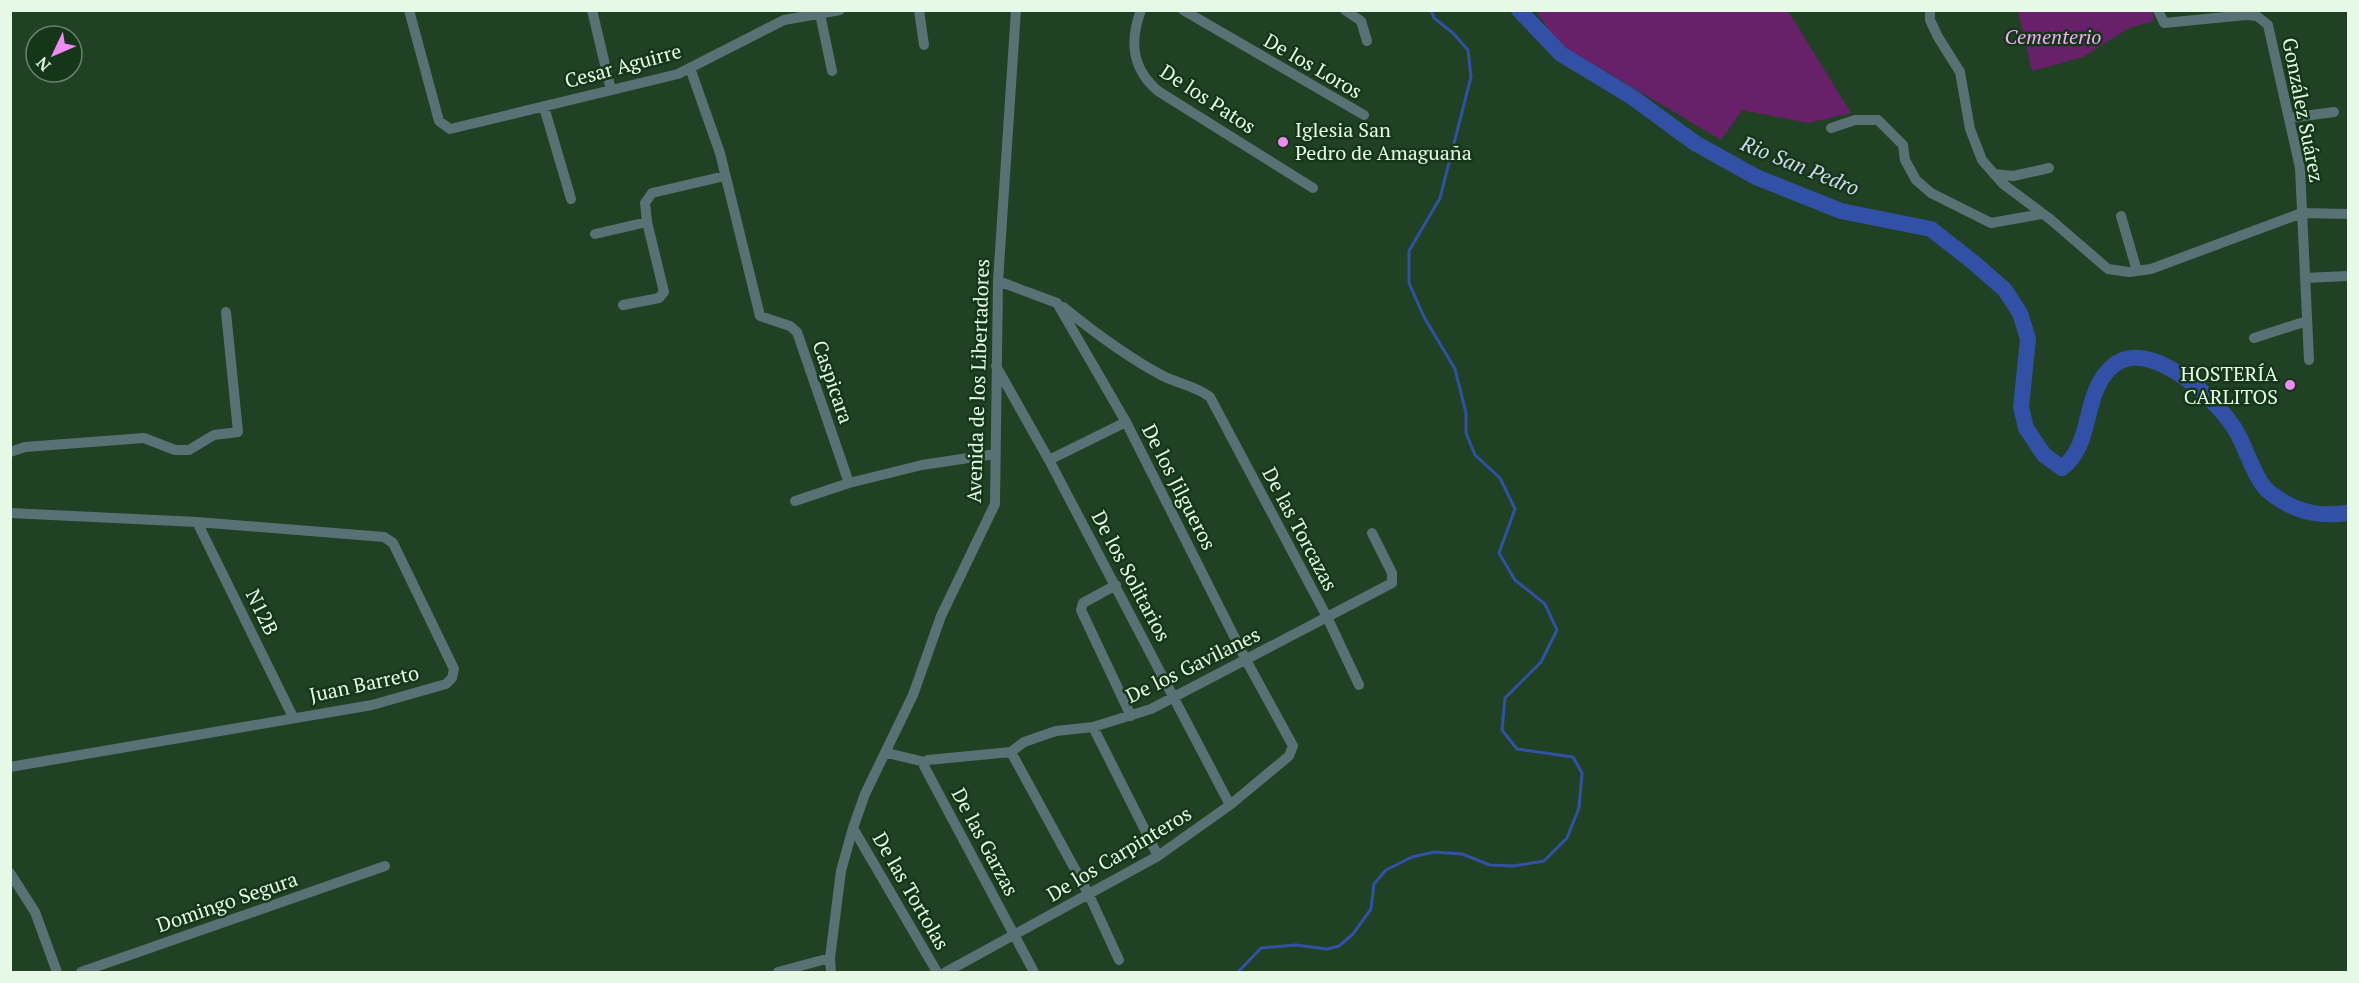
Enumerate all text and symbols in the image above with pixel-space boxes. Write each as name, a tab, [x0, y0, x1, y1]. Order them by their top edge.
park label: Cementerio	[2005, 23, 2101, 50]
north arrow	[24, 24, 84, 84]
street label: De los Loros	[1259, 27, 1367, 105]
street label: González Suárez	[2276, 35, 2331, 184]
street label: Cesar Aguirre	[562, 37, 684, 94]
text: N	[31, 52, 55, 76]
street label: De los Patos	[1155, 58, 1261, 140]
place label: Iglesia San Pedro de Amaguaña	[1295, 116, 1472, 166]
water label: Rio San Pedro	[1736, 128, 1864, 202]
marker: Iglesia San Pedro de Amaguaña	[1276, 135, 1290, 149]
street label: Avenida de los Libertadores	[960, 258, 995, 504]
street label: Caspicara	[807, 337, 860, 427]
place label: HOSTERÍA CARLITOS	[2180, 360, 2278, 410]
marker: HOSTERÍA CARLITOS	[2283, 378, 2297, 392]
street label: De los Jilgueros	[1136, 419, 1223, 554]
street label: De las Torcazas	[1256, 462, 1344, 595]
street label: De los Solitarios	[1086, 506, 1177, 646]
street label: N12B	[240, 584, 285, 639]
street label: De los Gavilanes	[1121, 620, 1265, 709]
street label: Juan Barreto	[307, 659, 421, 708]
street label: De las Garzas	[946, 783, 1025, 901]
street label: De los Carpinteros	[1041, 800, 1196, 907]
street label: De las Tortolas	[867, 827, 956, 955]
street label: Domingo Segura	[153, 865, 301, 938]

